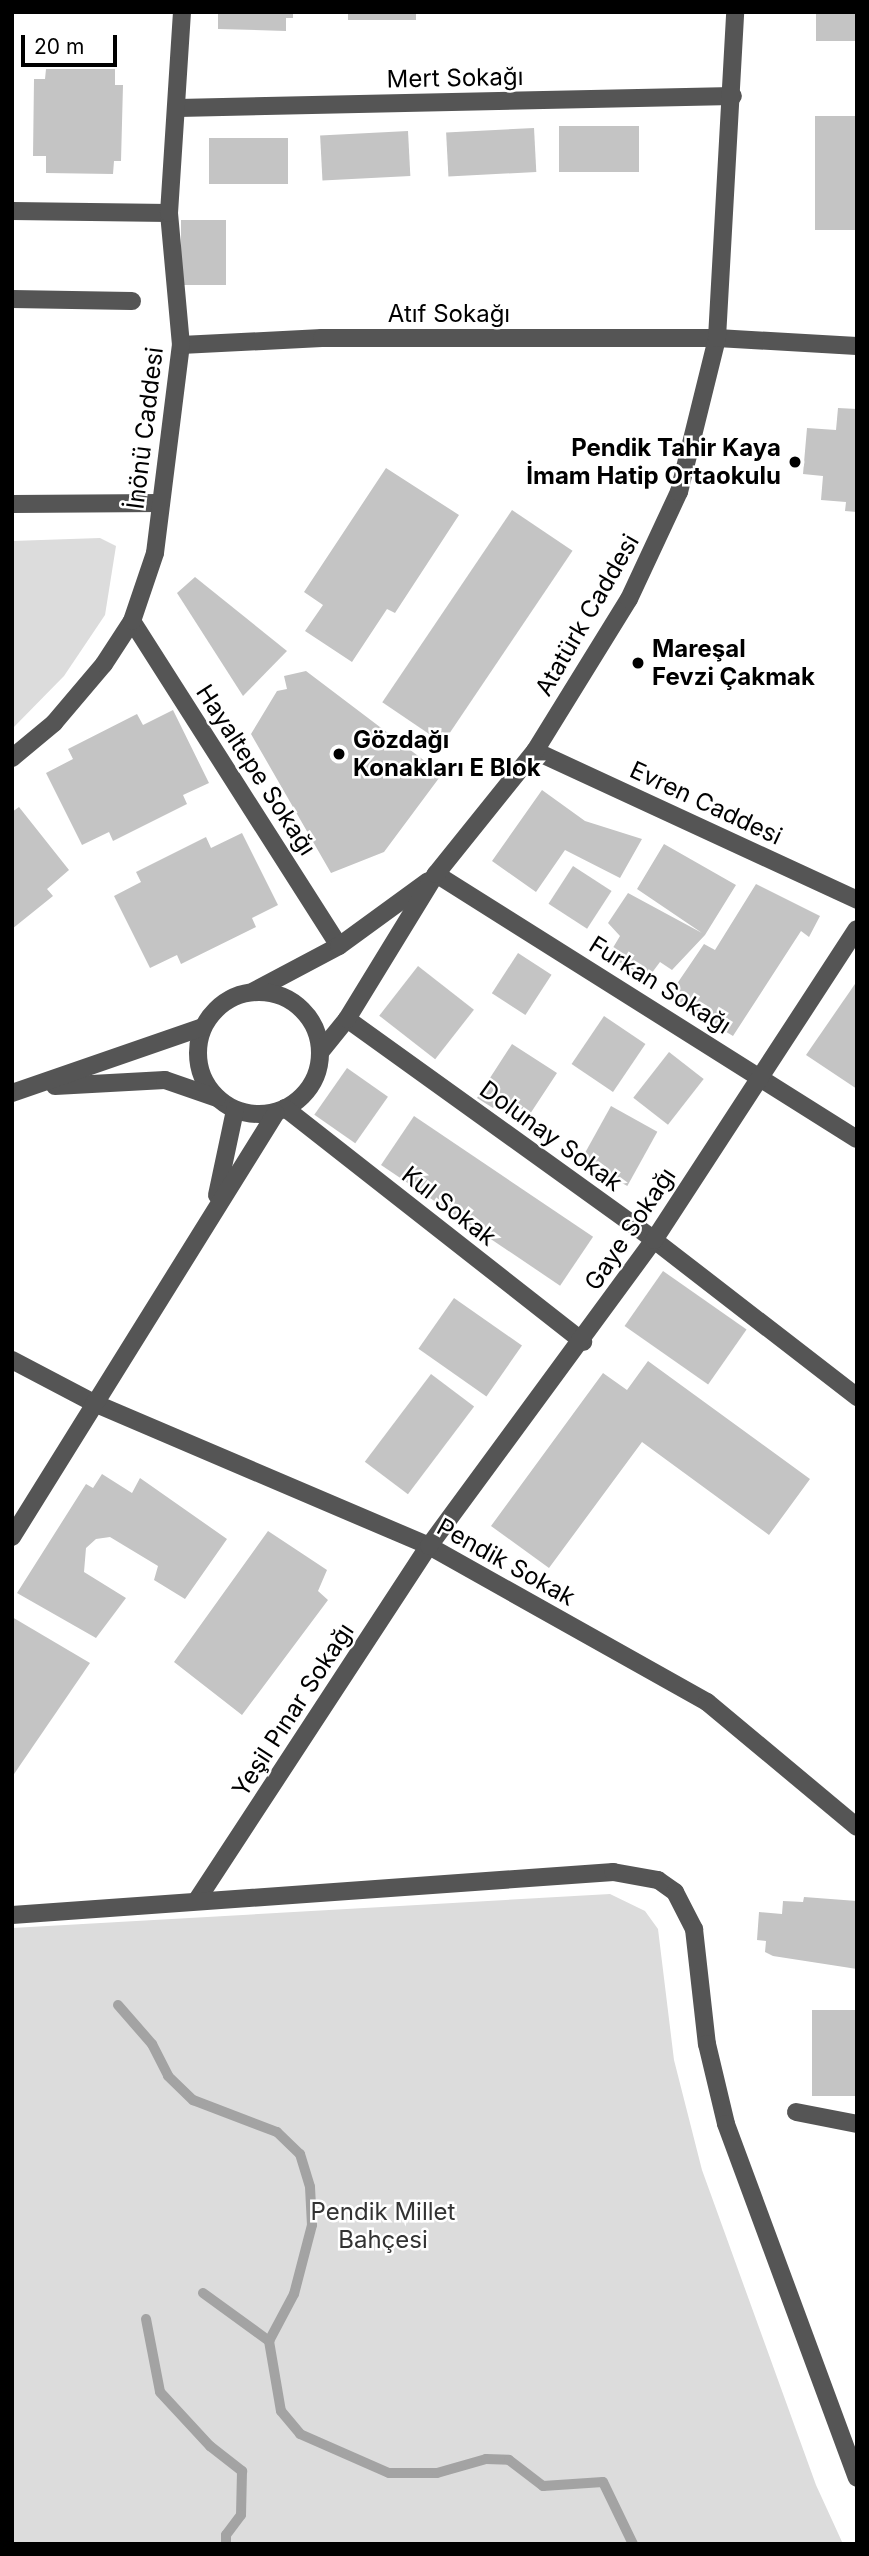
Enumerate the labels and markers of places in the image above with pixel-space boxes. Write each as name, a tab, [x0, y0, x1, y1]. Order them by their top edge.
place label: Pendik Tahir Kaya İmam Hatip Ortaokulu	[526, 434, 781, 490]
marker: Pendik Tahir Kaya İmam Hatip Ortaokulu	[787, 454, 803, 470]
place label: Mareşal Fevzi̇ Çakmak	[652, 635, 815, 691]
marker: Mareşal Fevzi̇ Çakmak	[630, 655, 646, 671]
place label: Gözdağı Konakları E Blok	[353, 726, 541, 782]
marker: Gözdağı Konakları E Blok	[331, 746, 347, 762]

